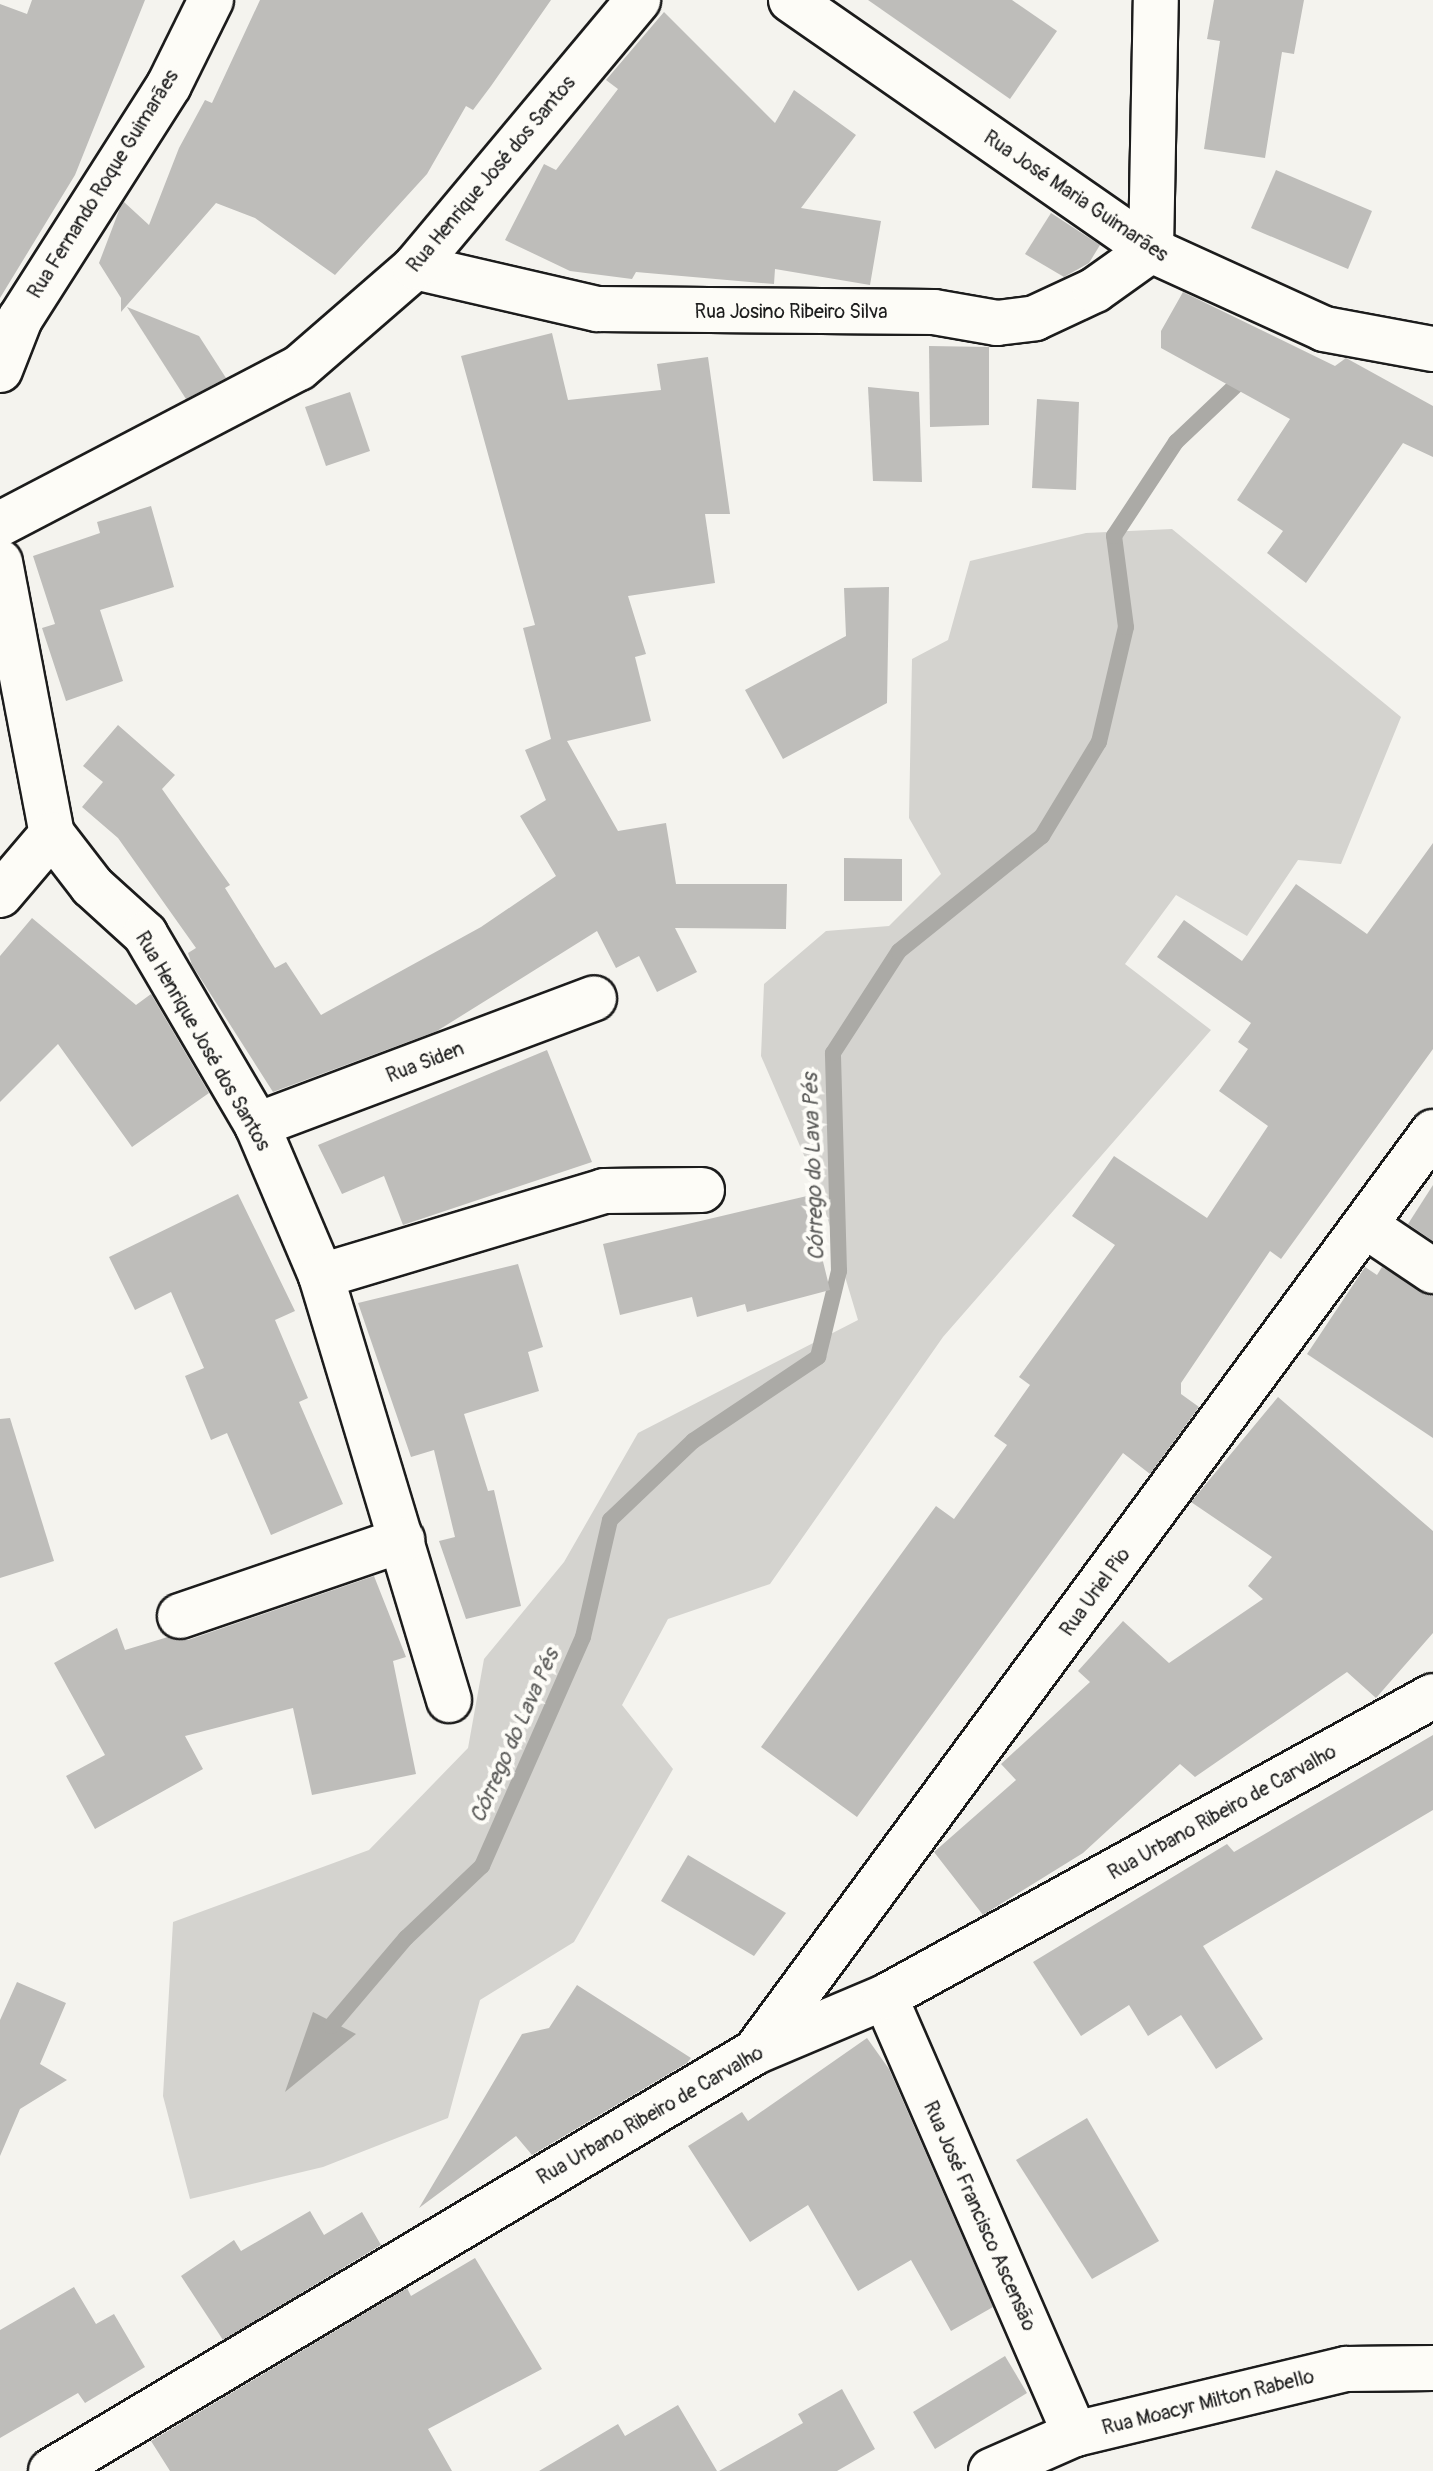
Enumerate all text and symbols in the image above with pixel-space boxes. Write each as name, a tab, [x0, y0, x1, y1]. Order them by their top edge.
street label: Rua Fernando Roque Guimarães	[23, 65, 183, 303]
street label: Rua Henrique José dos Santos	[402, 71, 580, 277]
street label: Rua José Maria Guimarães	[979, 125, 1173, 267]
street label: Rua Josino Ribeiro Silva	[694, 299, 888, 323]
street label: Rua Henrique José dos Santos	[130, 927, 276, 1155]
street label: Rua Siden	[383, 1036, 467, 1088]
water label: Córrego do Lava Pés	[798, 1073, 830, 1261]
street label: Rua Uriel Pio	[1055, 1543, 1135, 1641]
water label: Córrego do Lava Pés	[465, 1645, 565, 1827]
street label: Rua Urbano Ribeiro de Carvalho	[1104, 1739, 1340, 1885]
street label: Rua Urbano Ribeiro de Carvalho	[533, 2040, 767, 2190]
street label: Rua José Francisco Ascensão	[918, 2097, 1042, 2335]
street label: Rua Moacyr Milton Rabello	[1099, 2364, 1317, 2440]

